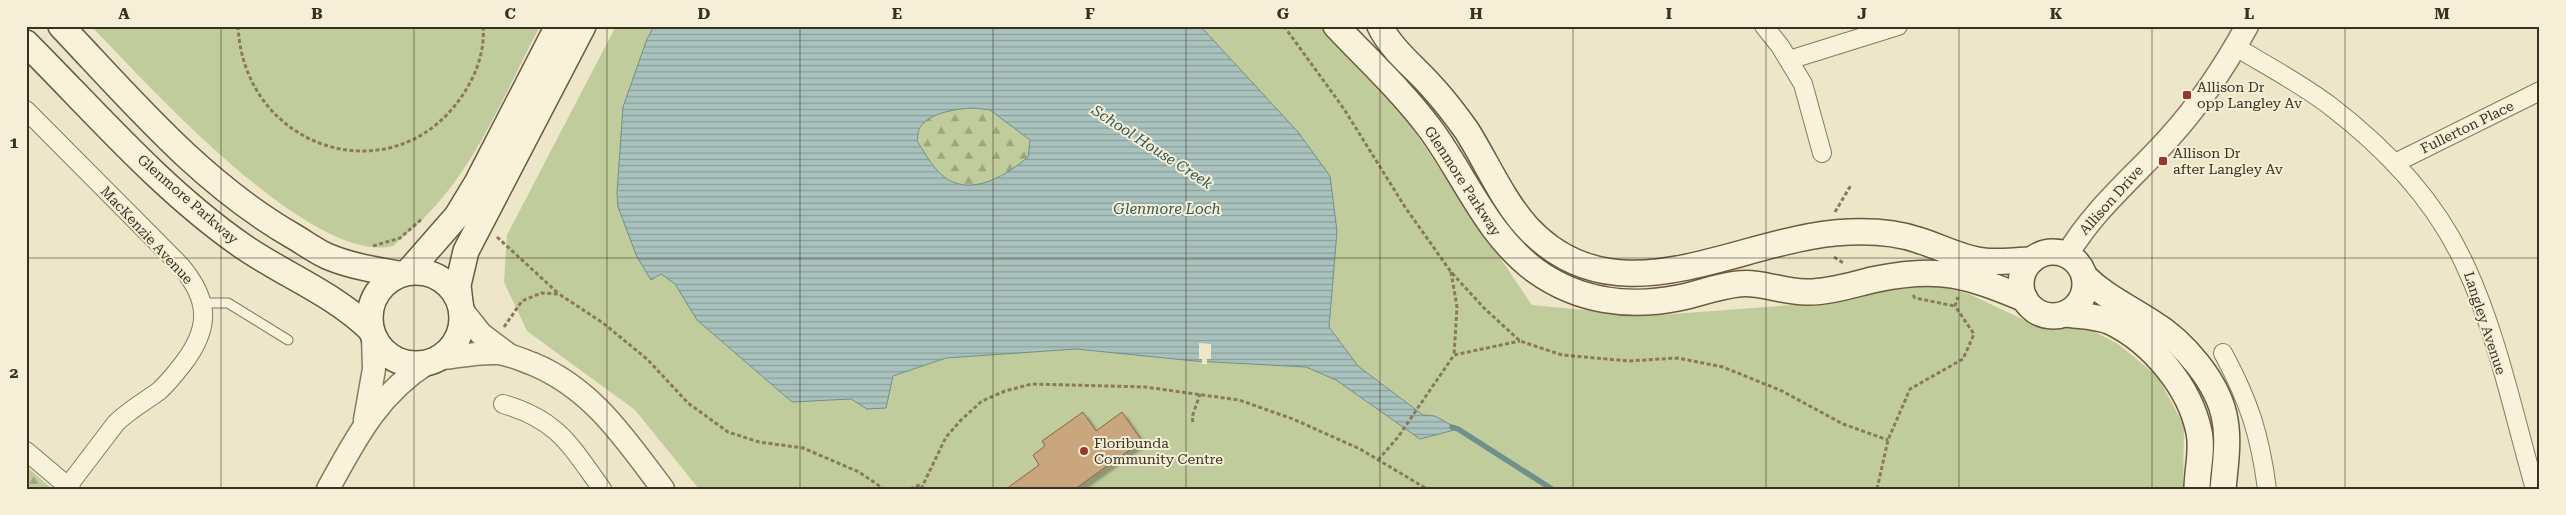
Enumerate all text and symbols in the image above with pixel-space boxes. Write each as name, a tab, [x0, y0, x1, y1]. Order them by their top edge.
text: A	[118, 4, 130, 23]
text: B	[311, 4, 323, 23]
text: C	[504, 4, 516, 23]
text: D	[698, 4, 711, 23]
text: E	[892, 4, 902, 23]
text: F	[1085, 4, 1095, 23]
text: G	[1277, 4, 1290, 23]
text: H	[1469, 4, 1483, 23]
text: I	[1666, 4, 1672, 23]
text: J	[1857, 4, 1867, 23]
text: K	[2050, 4, 2063, 23]
text: L	[2244, 4, 2254, 23]
text: M	[2434, 4, 2450, 23]
place label: Allison Dr opp Langley Av	[2197, 79, 2303, 111]
marker: Allison Dr opp Langley Av	[2181, 89, 2193, 101]
street label: Fullerton Place	[2418, 97, 2517, 157]
water label: School House Creek	[1087, 101, 1216, 193]
street label: Glenmore Parkway	[1422, 123, 1505, 239]
text: 1	[10, 133, 19, 152]
place label: Allison Dr after Langley Av	[2173, 145, 2284, 177]
street label: Glenmore Parkway	[135, 151, 242, 247]
marker: Allison Dr after Langley Av	[2157, 155, 2169, 167]
street label: Allison Drive	[2076, 162, 2146, 238]
street label: MacKenzie Avenue	[98, 183, 197, 287]
water label: Glenmore Loch	[1113, 200, 1221, 218]
street label: Langley Avenue	[2461, 270, 2509, 377]
text: 2	[10, 363, 19, 382]
place label: Floribunda Community Centre	[1094, 435, 1223, 467]
marker: Floribunda Community Centre	[1078, 445, 1090, 457]

